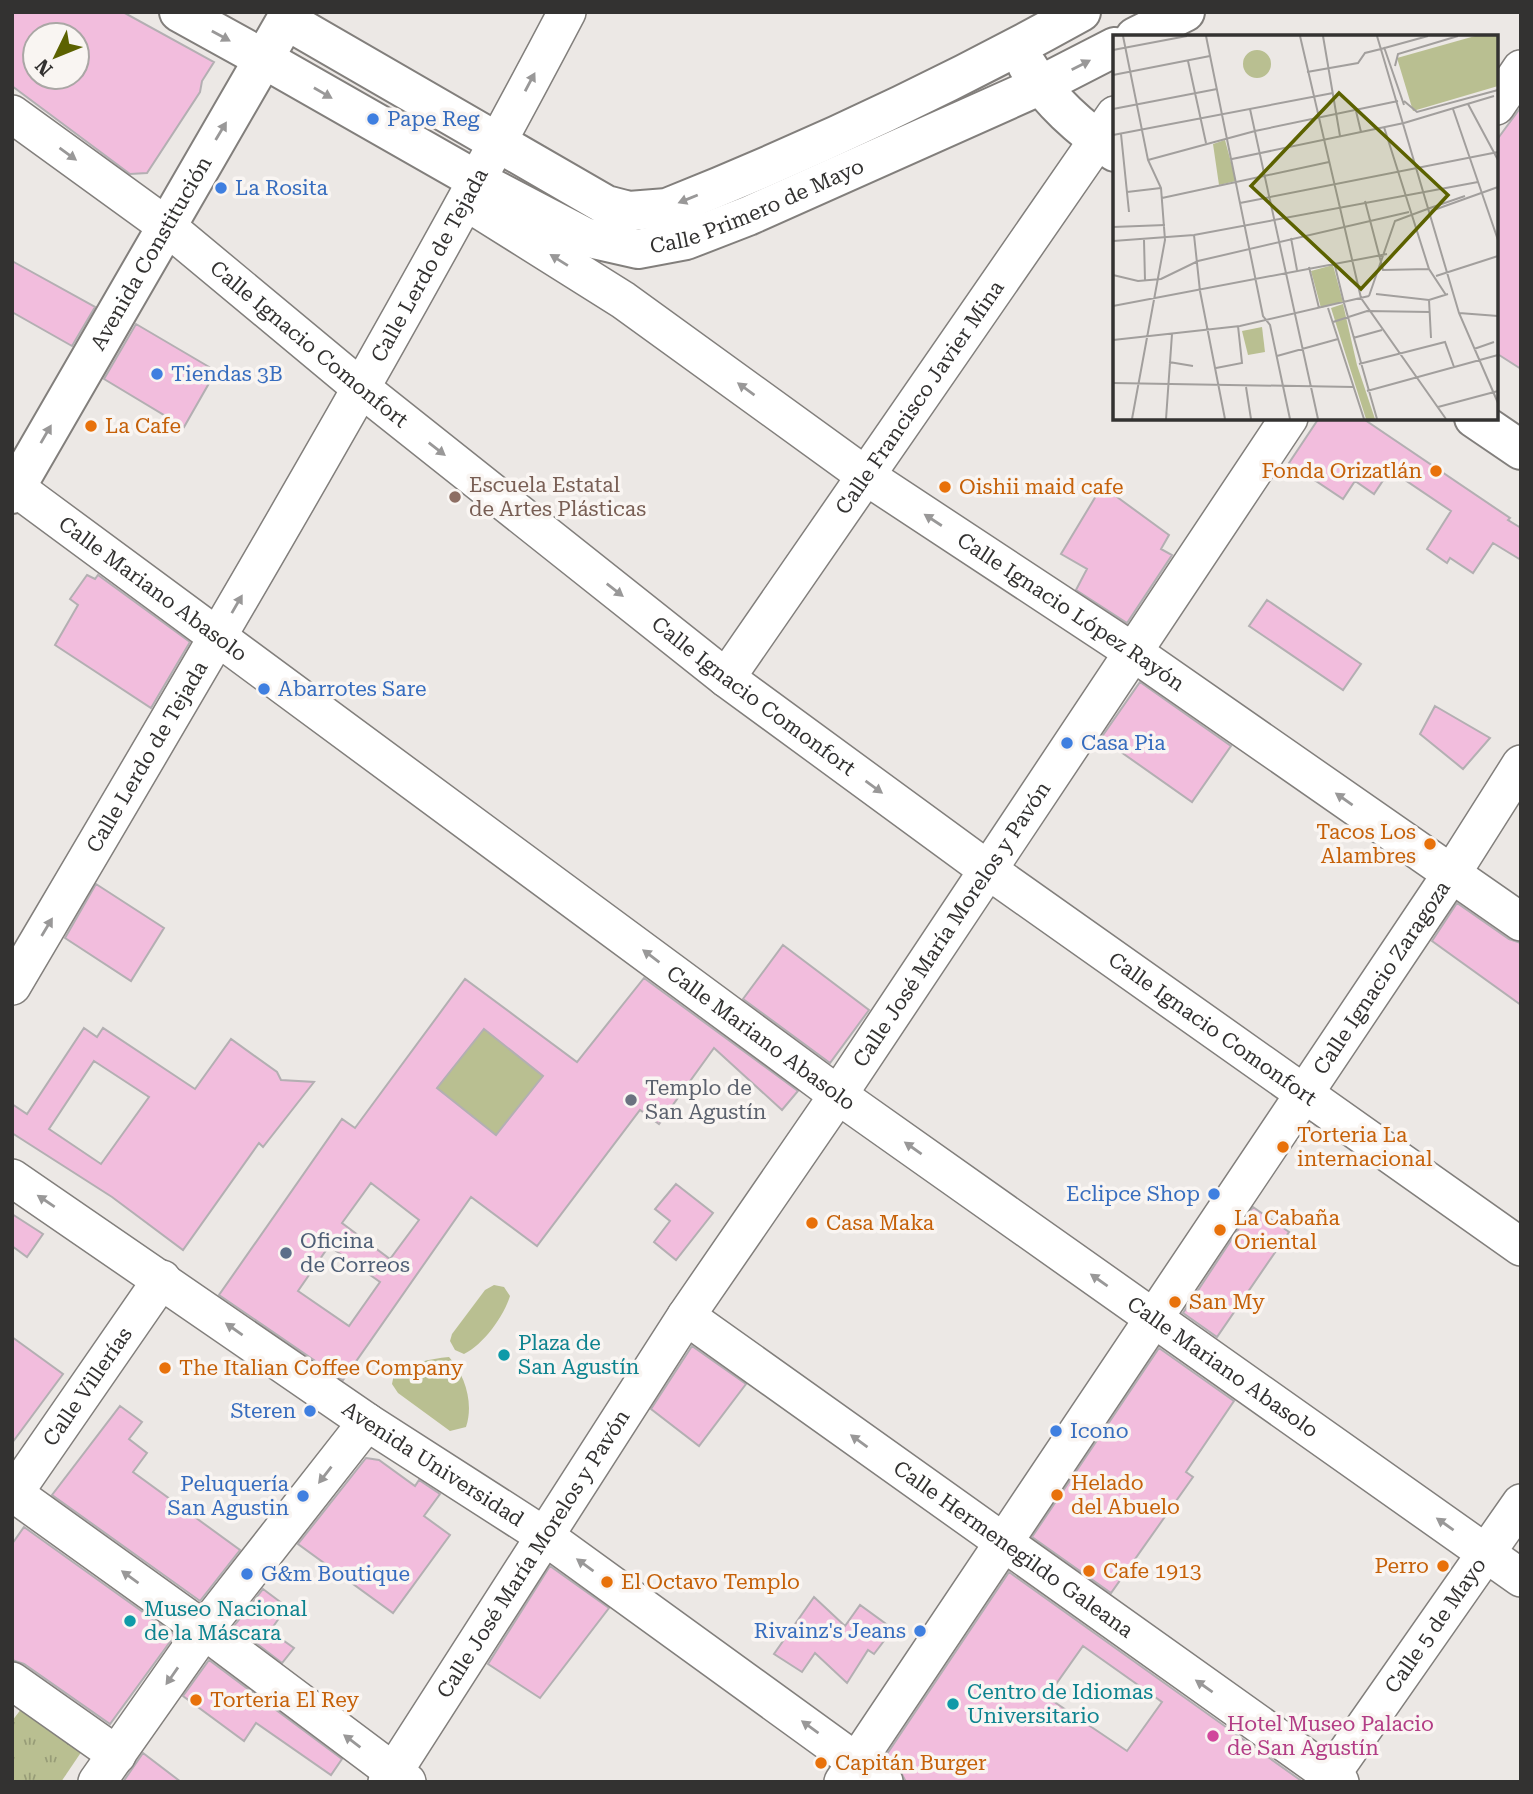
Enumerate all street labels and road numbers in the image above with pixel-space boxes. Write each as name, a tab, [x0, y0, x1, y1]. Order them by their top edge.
street label: Avenida Constitución	[86, 152, 217, 354]
street label: Calle Primero de Mayo	[648, 154, 867, 259]
street label: Calle Lerdo de Tejada	[366, 164, 493, 366]
street label: Calle Ignacio Comonfort	[205, 256, 413, 433]
street label: Calle Francisco Javier Mina	[831, 275, 1009, 519]
street label: Calle Mariano Abasolo	[54, 512, 252, 666]
street label: Calle Ignacio López Rayón	[953, 528, 1189, 696]
street label: Calle Ignacio Comonfort	[647, 612, 860, 781]
street label: Calle Lerdo de Tejada	[82, 656, 213, 857]
street label: Calle José María Morelos y Pavón	[848, 777, 1056, 1071]
street label: Calle Ignacio Zaragoza	[1308, 876, 1455, 1079]
street label: Calle Ignacio Comonfort	[1104, 947, 1321, 1111]
street label: Calle Mariano Abasolo	[662, 961, 860, 1115]
street label: Calle Mariano Abasolo	[1123, 1291, 1323, 1443]
street label: Calle Villerías	[38, 1323, 137, 1451]
street label: Avenida Universidad	[338, 1397, 529, 1532]
street label: Calle José María Morelos y Pavón	[432, 1405, 635, 1703]
street label: Calle Hermenegildo Galeana	[889, 1456, 1138, 1643]
street label: Calle 5 de Mayo	[1380, 1553, 1491, 1698]

